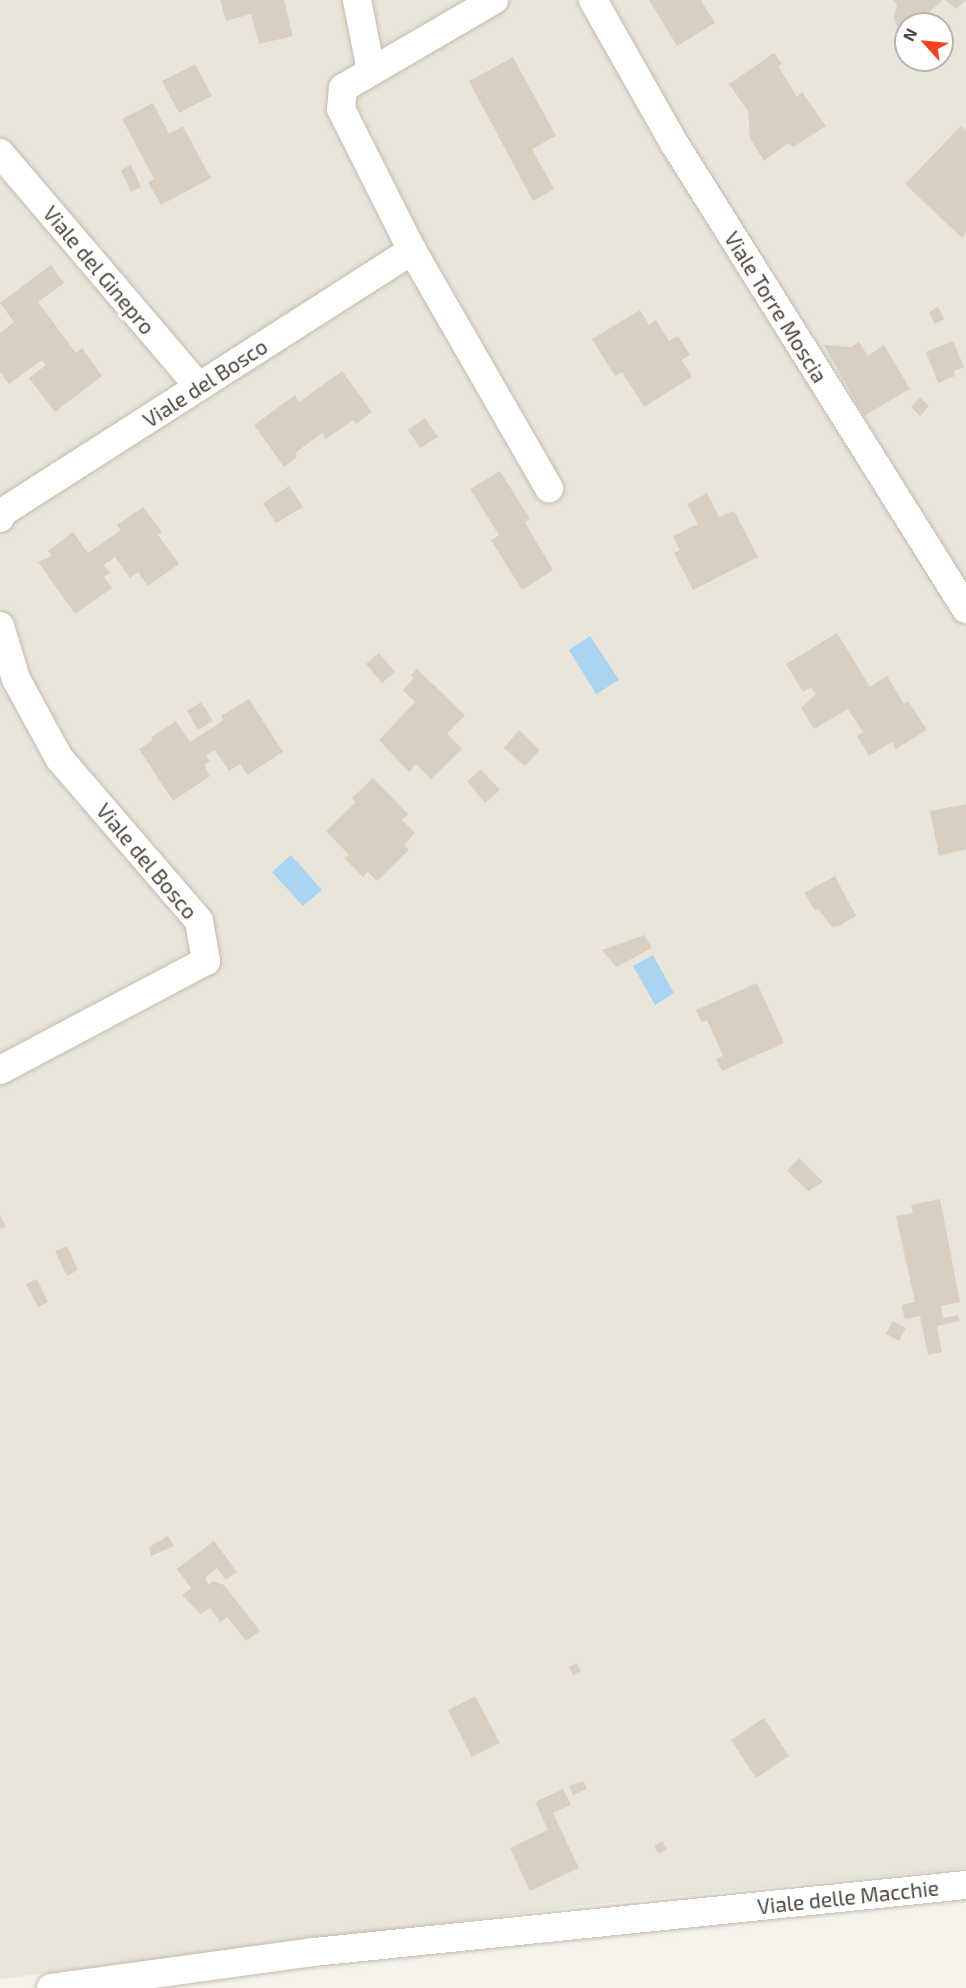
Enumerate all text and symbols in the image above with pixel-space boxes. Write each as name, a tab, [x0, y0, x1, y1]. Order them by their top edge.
north arrow	[894, 12, 954, 72]
text: N	[898, 25, 920, 44]
street label: Viale del Ginepro	[38, 201, 160, 339]
street label: Viale Torre Moscia	[719, 227, 833, 387]
street label: Viale del Bosco	[138, 333, 272, 433]
street label: Viale del Bosco	[91, 798, 203, 924]
street label: Viale delle Macchie	[756, 1875, 940, 1919]

